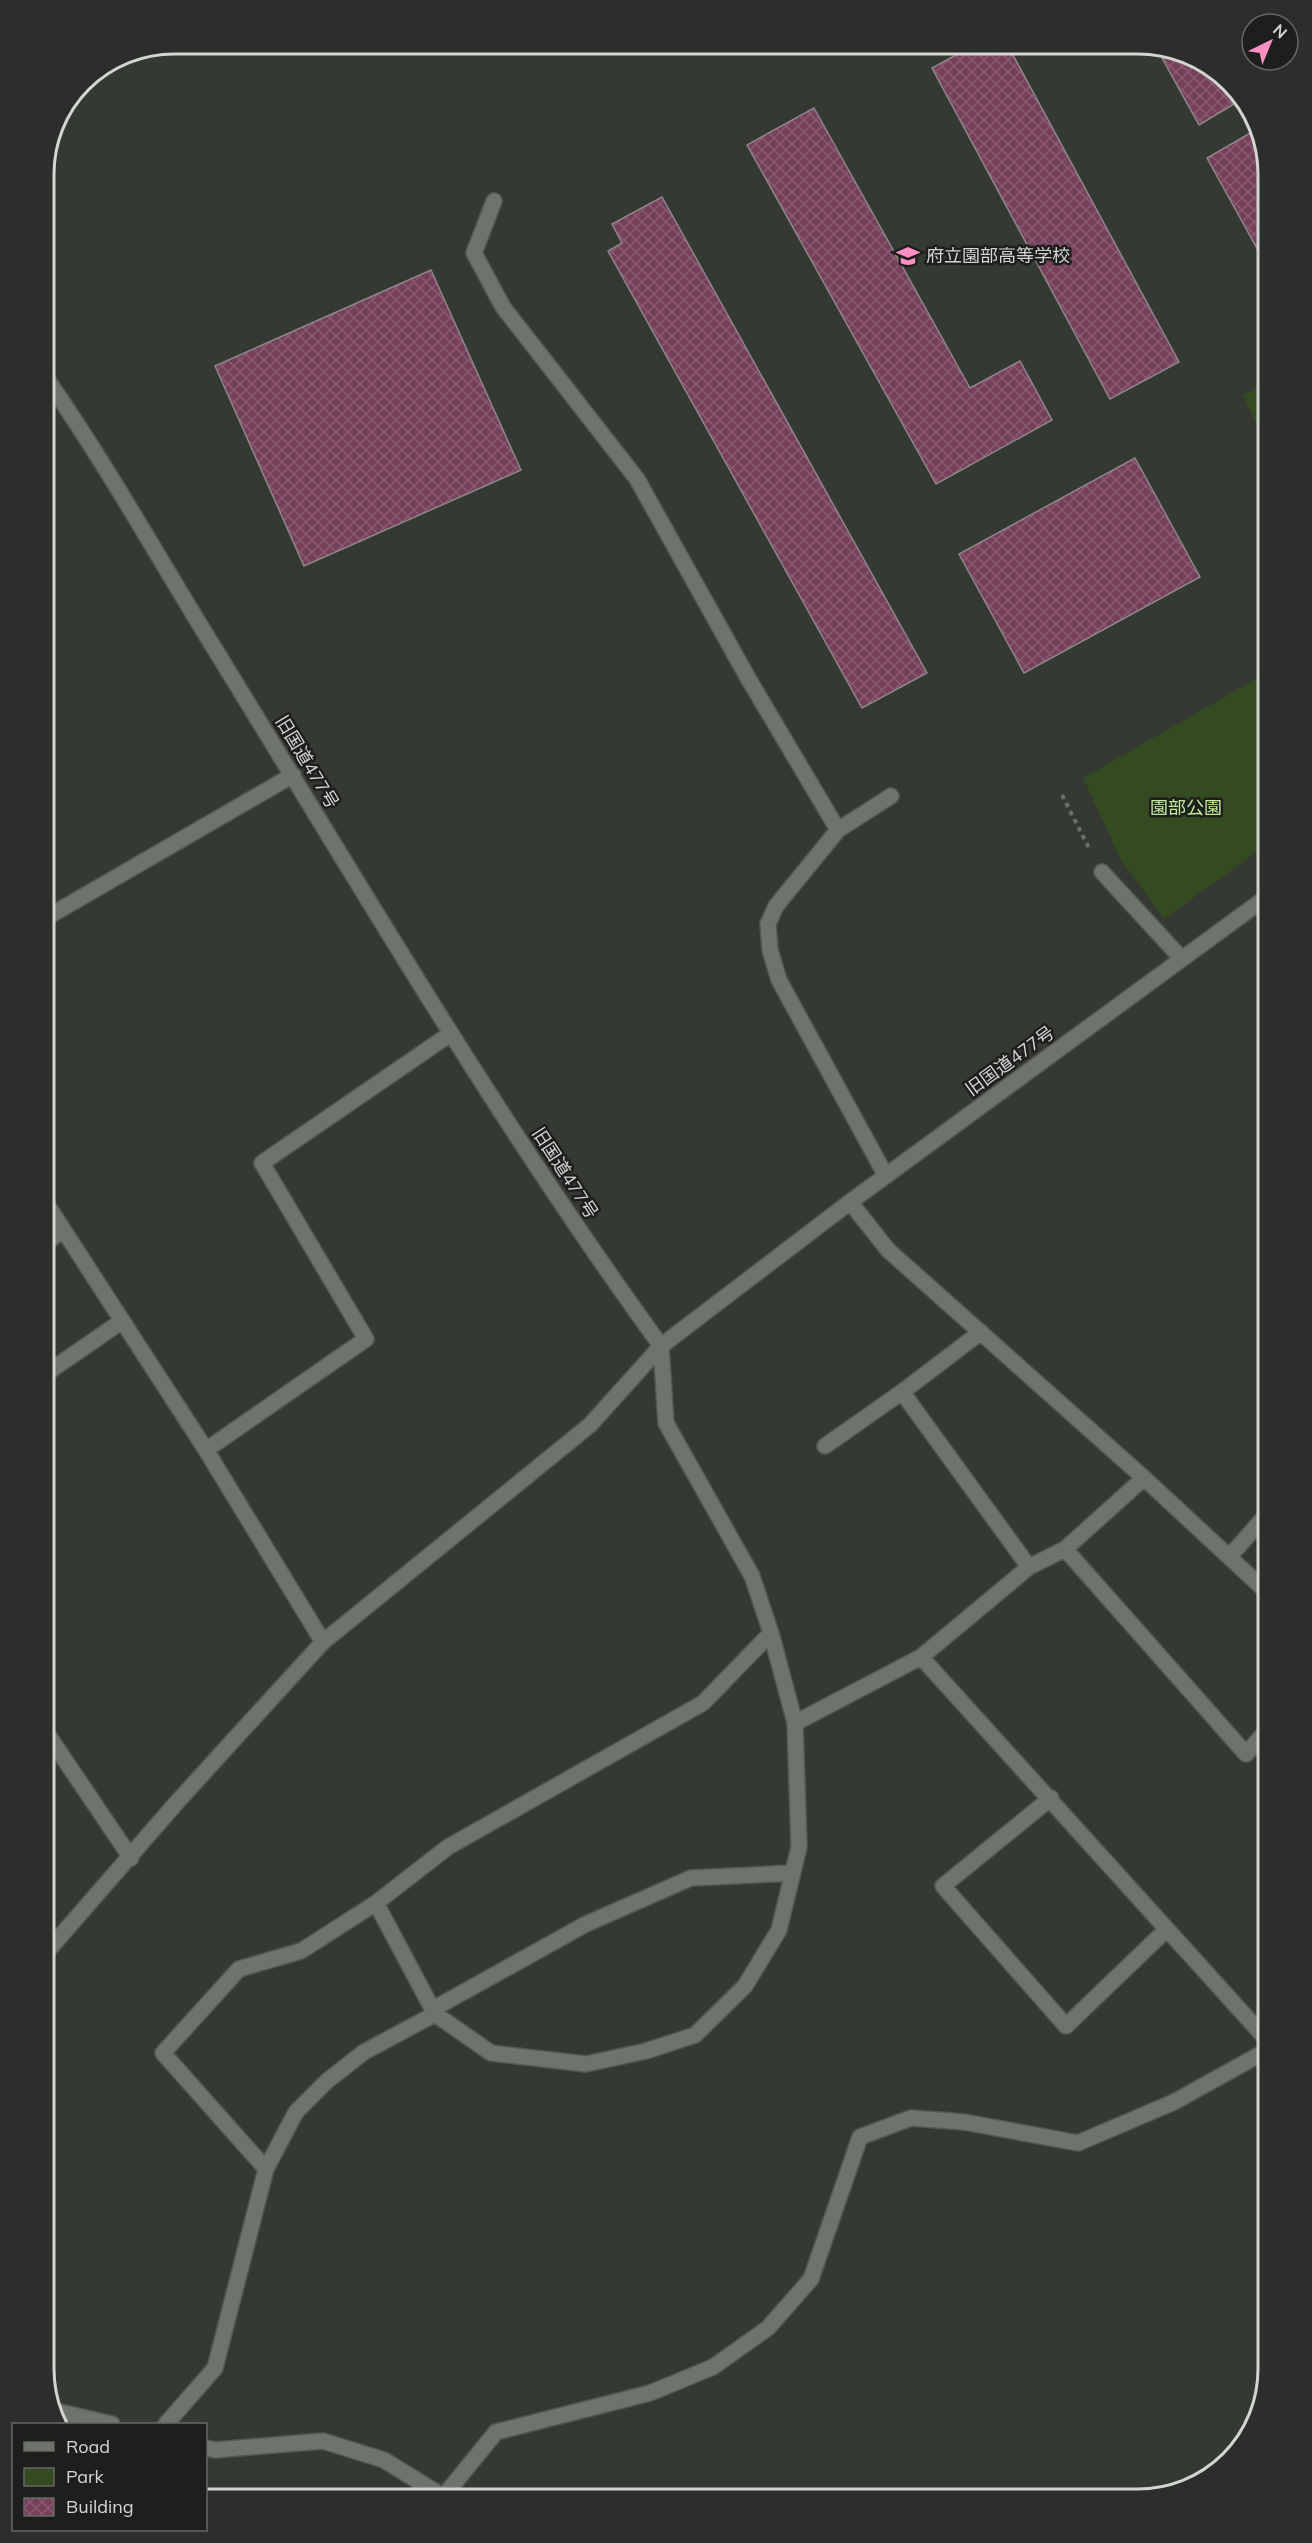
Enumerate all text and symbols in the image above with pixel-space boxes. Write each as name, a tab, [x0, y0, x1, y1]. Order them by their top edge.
north arrow	[1240, 12, 1300, 72]
text: N	[1269, 20, 1291, 42]
school or university icon: 府立園部高等学校	[895, 243, 921, 269]
place label: 府立園部高等学校	[926, 244, 1070, 267]
street label: 旧国道477号	[271, 711, 344, 812]
park label: 園部公園	[1150, 796, 1222, 819]
street label: 旧国道477号	[961, 1021, 1059, 1101]
street label: 旧国道477号	[527, 1123, 603, 1223]
legend	[12, 2423, 207, 2531]
text: Road	[66, 2435, 110, 2458]
text: Park	[66, 2465, 105, 2488]
text: Building	[66, 2495, 134, 2518]

